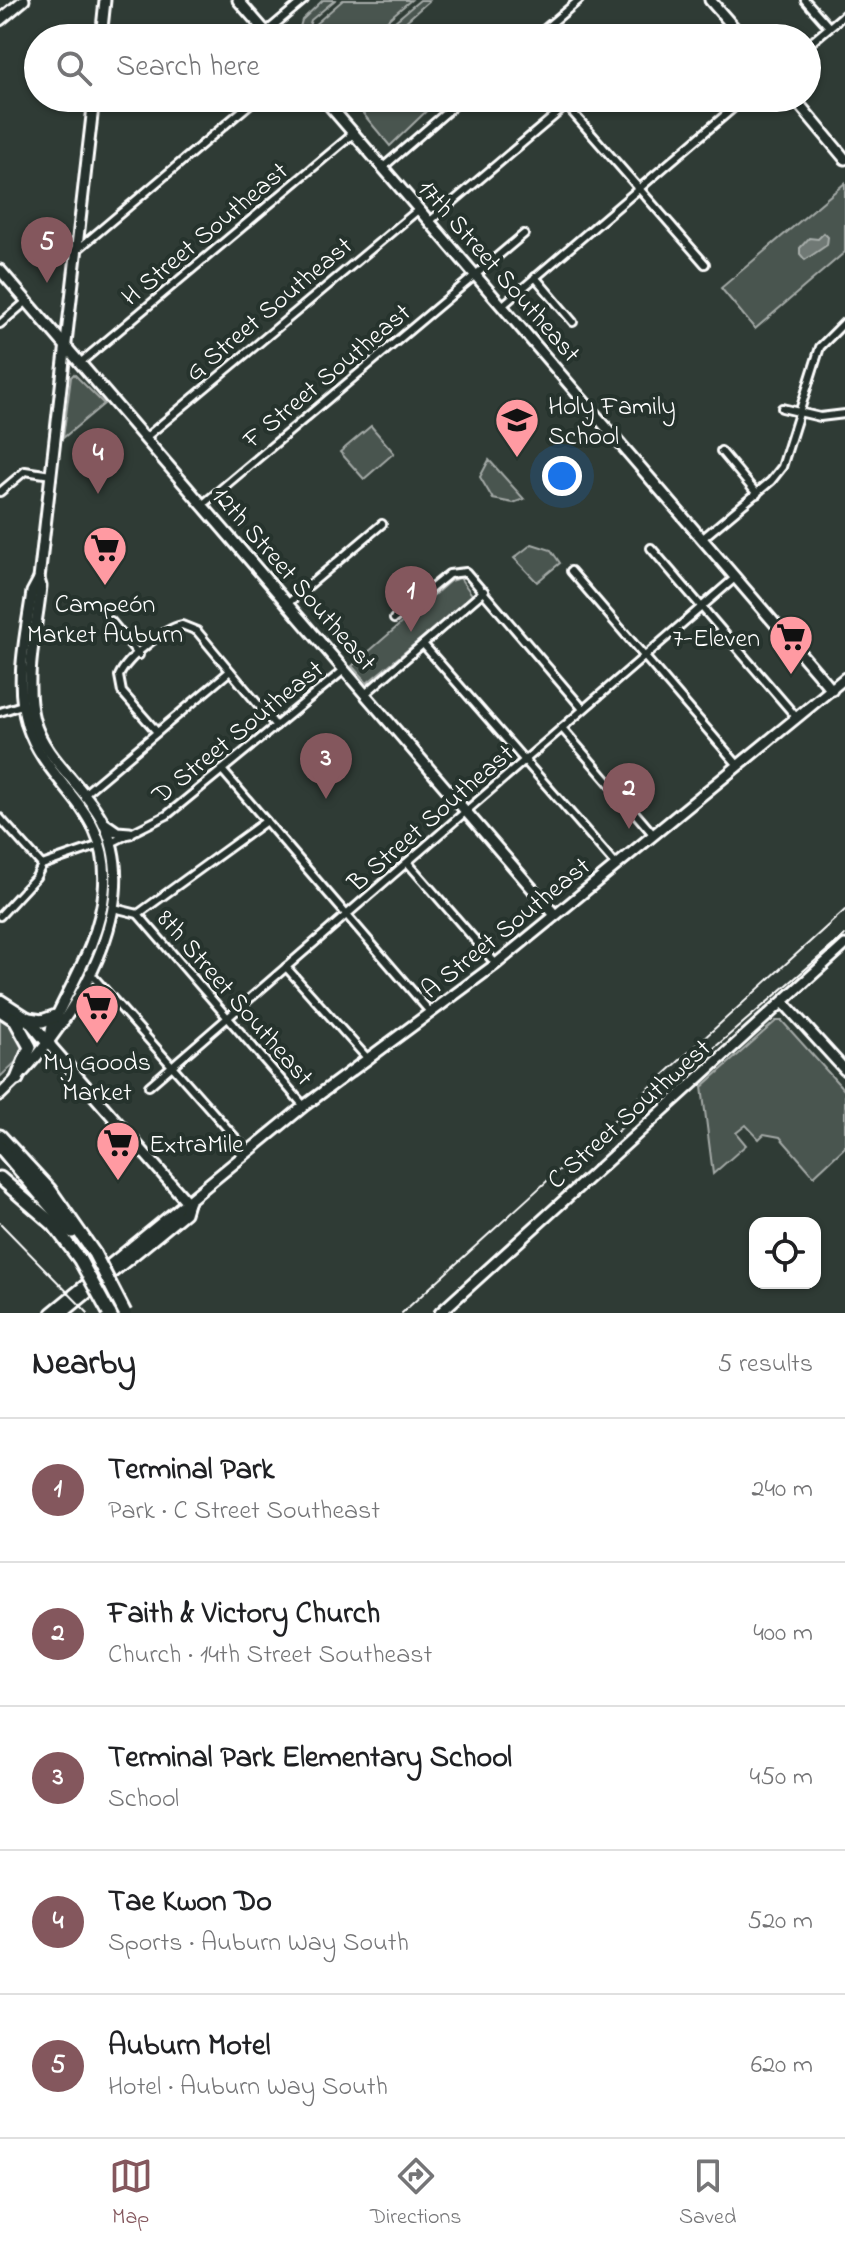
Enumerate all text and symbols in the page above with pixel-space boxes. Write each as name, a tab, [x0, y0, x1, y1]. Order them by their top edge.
search box	[24, 24, 821, 112]
icon: search	[52, 46, 96, 90]
text: Search here	[116, 46, 260, 90]
street label: H Street Southeast	[114, 154, 298, 317]
street label: 17th Street Southeast	[407, 172, 588, 372]
pin: 5	[21, 217, 73, 283]
street label: G Street Southeast	[178, 229, 362, 392]
street label: F Street Southeast	[235, 295, 420, 460]
place label: Holy Family School	[548, 389, 676, 457]
school or university icon: Holy Family School	[493, 396, 541, 459]
pin: 4	[72, 428, 124, 494]
your location	[542, 456, 582, 496]
street label: 12th Street Southeast	[201, 479, 384, 681]
supermarket icon: Campeón Market Auburn	[81, 524, 129, 587]
pin: 1	[385, 566, 437, 632]
place label: Campeón Market Auburn	[27, 587, 183, 655]
supermarket icon: 7-Eleven	[767, 613, 815, 676]
place label: 7-Eleven	[672, 621, 760, 659]
street label: D Street Southeast	[144, 652, 333, 815]
pin: 3	[300, 733, 352, 799]
street label: B Street Southeast	[340, 736, 524, 903]
pin: 2	[603, 763, 655, 829]
street label: A Street Southeast	[414, 849, 600, 1010]
street label: 8th Street Southeast	[146, 902, 321, 1096]
supermarket icon: My Goods Market	[73, 982, 121, 1045]
street label: C Street Southwest	[539, 1031, 721, 1199]
place label: My Goods Market	[43, 1045, 151, 1113]
supermarket icon: ExtraMile	[94, 1119, 142, 1182]
place label: ExtraMile	[149, 1127, 244, 1165]
map controls	[749, 1217, 821, 1289]
button: locate	[749, 1217, 821, 1289]
text: Nearby	[32, 1340, 136, 1390]
text: 5 results	[718, 1346, 813, 1384]
text: Terminal Park	[108, 1449, 274, 1493]
text: 1	[54, 1471, 62, 1509]
text: 240 m	[751, 1471, 813, 1509]
text: Park · C Street Southeast	[108, 1493, 380, 1531]
text: Faith & Victory Church	[108, 1593, 380, 1637]
text: 2	[52, 1615, 64, 1653]
text: 400 m	[753, 1615, 813, 1653]
text: Church · 14th Street Southeast	[108, 1637, 432, 1675]
text: Terminal Park Elementary School	[108, 1737, 512, 1781]
text: 3	[53, 1759, 63, 1797]
text: 450 m	[750, 1759, 813, 1797]
text: School	[108, 1781, 179, 1819]
text: Tae Kwon Do	[108, 1881, 272, 1925]
text: 4	[53, 1903, 63, 1941]
text: 520 m	[747, 1903, 813, 1941]
text: Sports · Auburn Way South	[108, 1925, 409, 1963]
text: Auburn Motel	[108, 2025, 270, 2069]
text: 5	[51, 2047, 65, 2085]
text: 620 m	[751, 2047, 813, 2085]
text: Hotel · Auburn Way South	[108, 2069, 388, 2107]
tab: Map	[109, 2154, 153, 2234]
tab: Directions	[370, 2154, 462, 2234]
tab: Saved	[679, 2154, 736, 2234]

